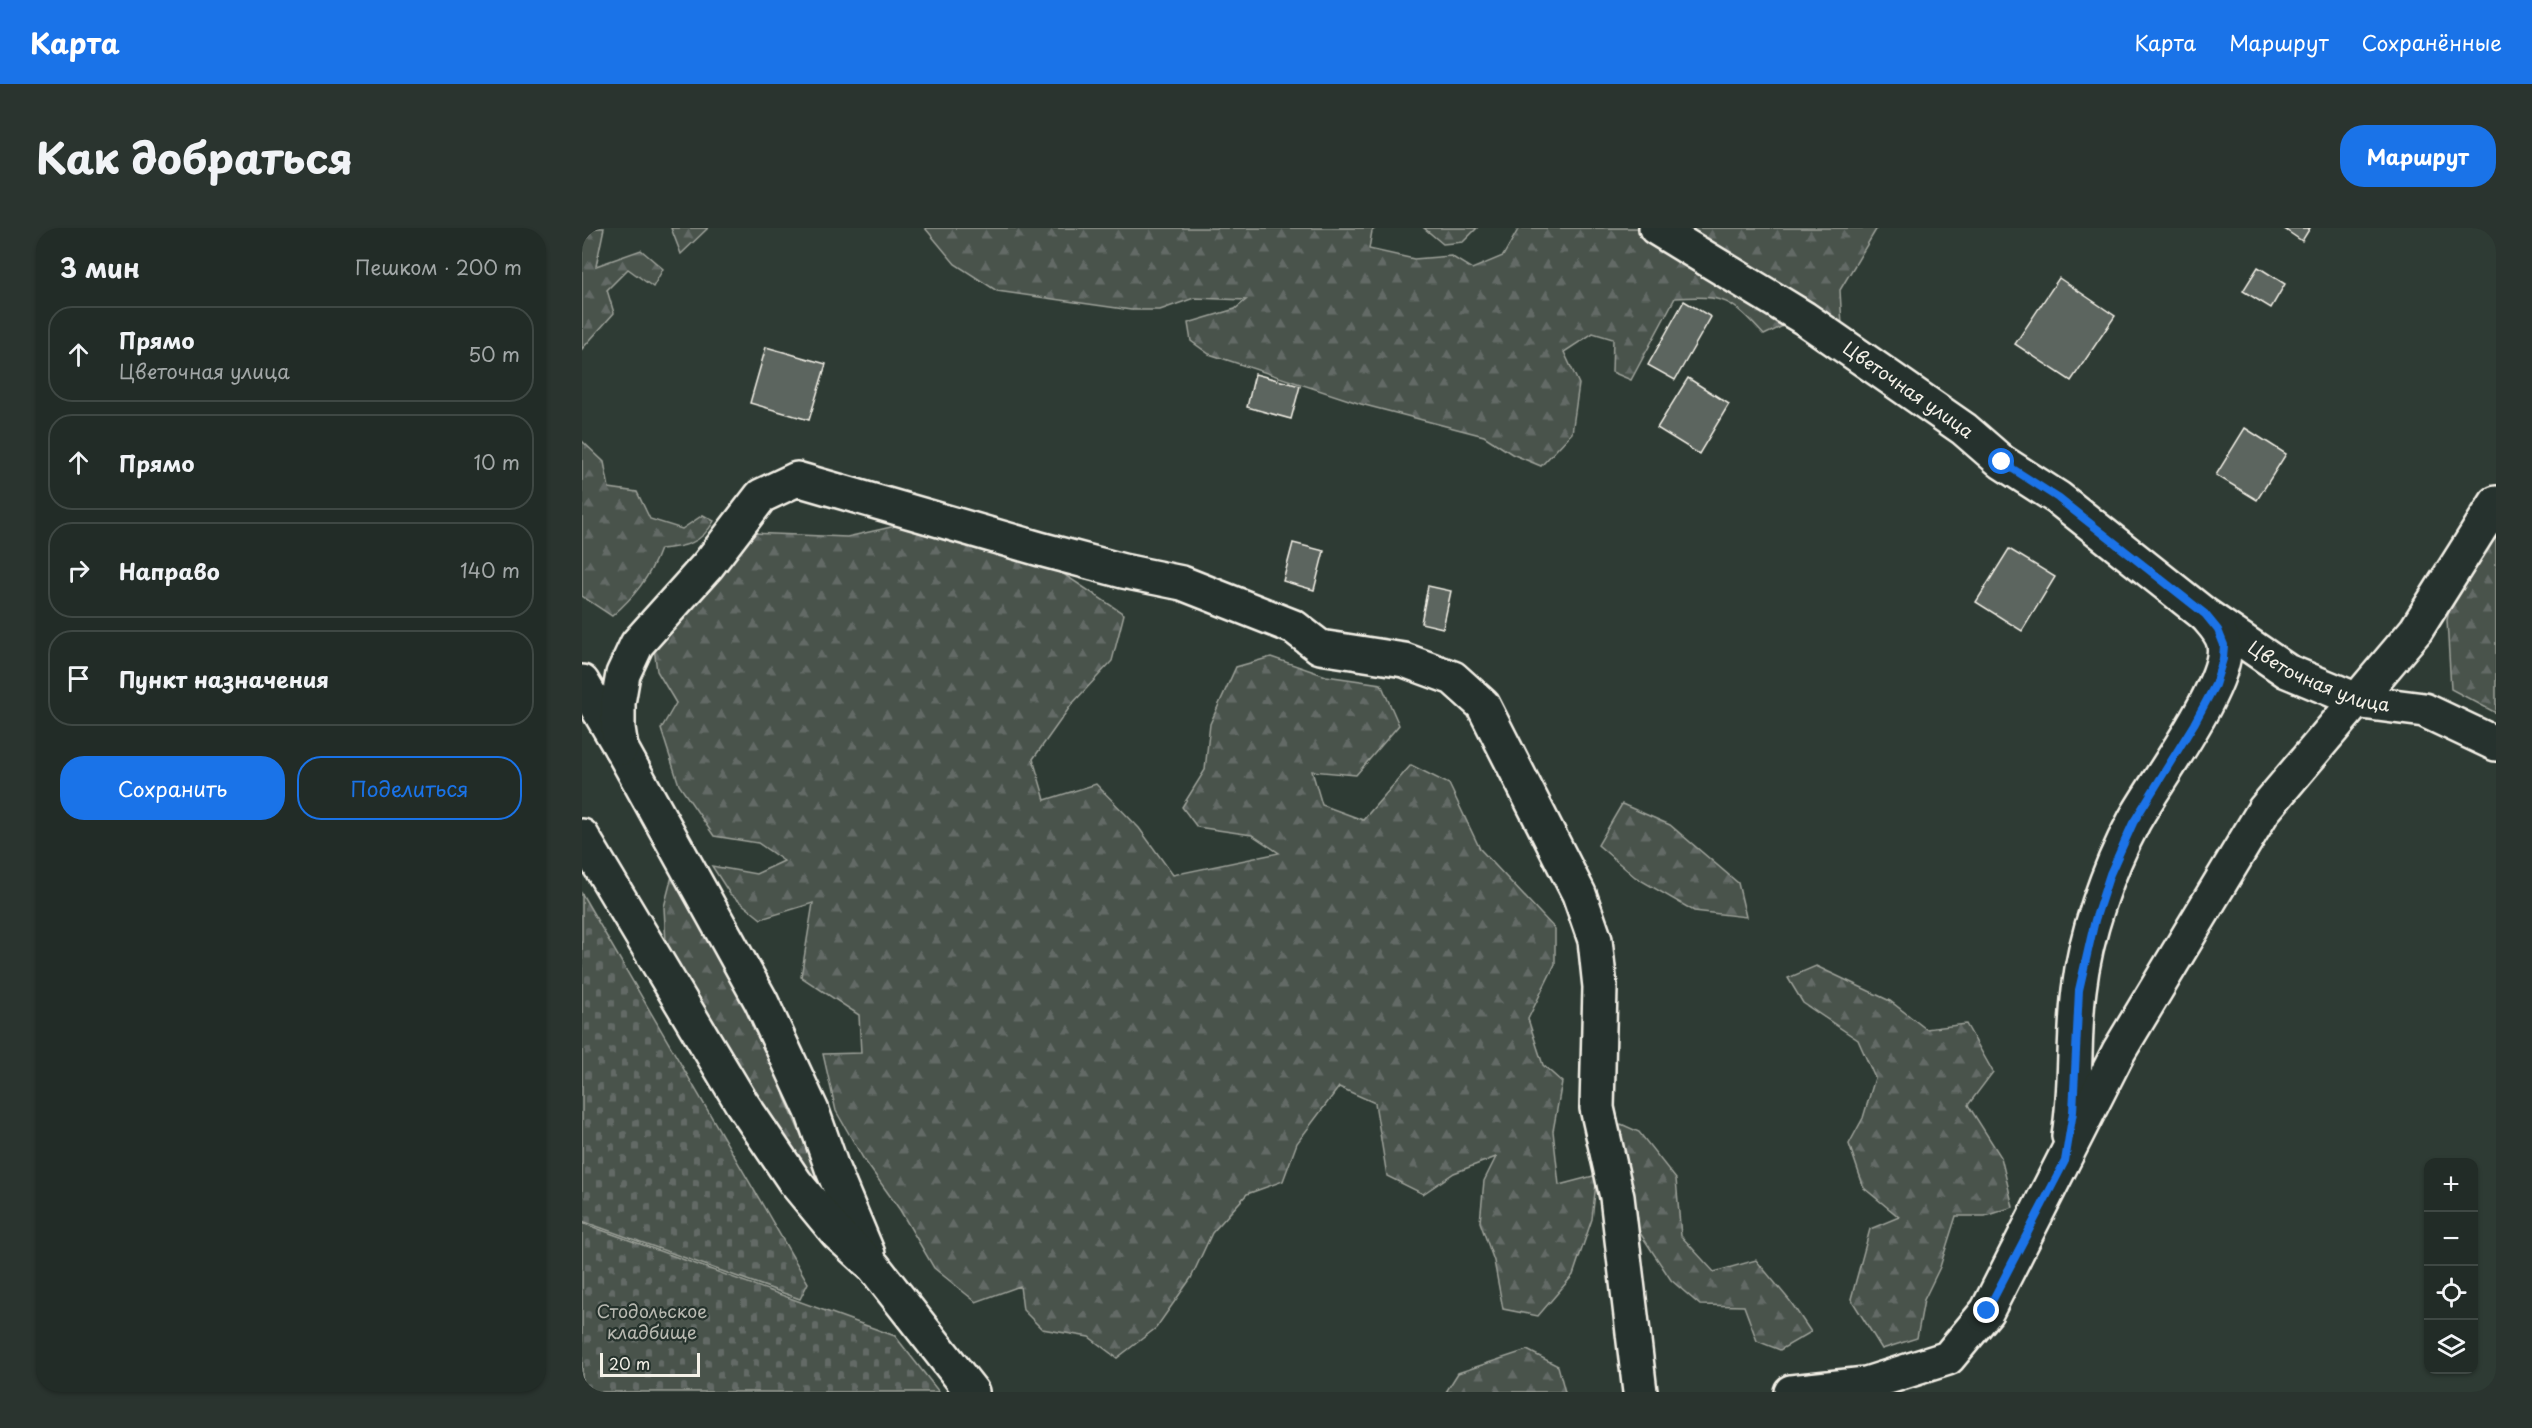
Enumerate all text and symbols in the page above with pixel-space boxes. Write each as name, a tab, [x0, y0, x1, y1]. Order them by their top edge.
text: Карта	[30, 21, 120, 64]
text: Карта	[2135, 26, 2196, 58]
text: Маршрут	[2229, 26, 2329, 58]
text: Сохранённые	[2362, 26, 2502, 58]
text: Как добраться	[36, 125, 353, 188]
button: Маршрут	[2340, 125, 2496, 187]
text: 3 мин	[60, 248, 140, 287]
text: Пешком · 200 m	[355, 252, 522, 282]
text: Прямо	[119, 323, 194, 356]
street label: Цветочная улица	[1838, 334, 1981, 444]
icon: ahead	[62, 338, 95, 371]
text: 50 m	[468, 339, 520, 369]
text: Цветочная улица	[119, 356, 290, 386]
icon: ahead	[62, 446, 95, 479]
text: Прямо	[119, 446, 194, 479]
text: 10 m	[473, 447, 520, 477]
route start	[1988, 448, 2014, 474]
icon: right	[62, 554, 95, 587]
text: Направо	[119, 554, 220, 587]
text: 140 m	[460, 555, 520, 585]
street label: Цветочная улица	[2243, 633, 2392, 718]
icon: arrive	[62, 662, 95, 695]
text: Пункт назначения	[119, 662, 329, 695]
button: Сохранить	[60, 756, 285, 820]
button: Поделиться	[297, 756, 522, 820]
map controls	[2424, 1158, 2478, 1374]
button: +	[2424, 1158, 2478, 1212]
button: −	[2424, 1212, 2478, 1266]
button: locate	[2424, 1266, 2478, 1320]
park label: Стодольское кладбище	[597, 1297, 707, 1345]
route end	[1973, 1297, 1999, 1323]
button: layers	[2424, 1320, 2478, 1374]
scale bar	[600, 1350, 700, 1378]
text: 20 m	[609, 1351, 650, 1375]

